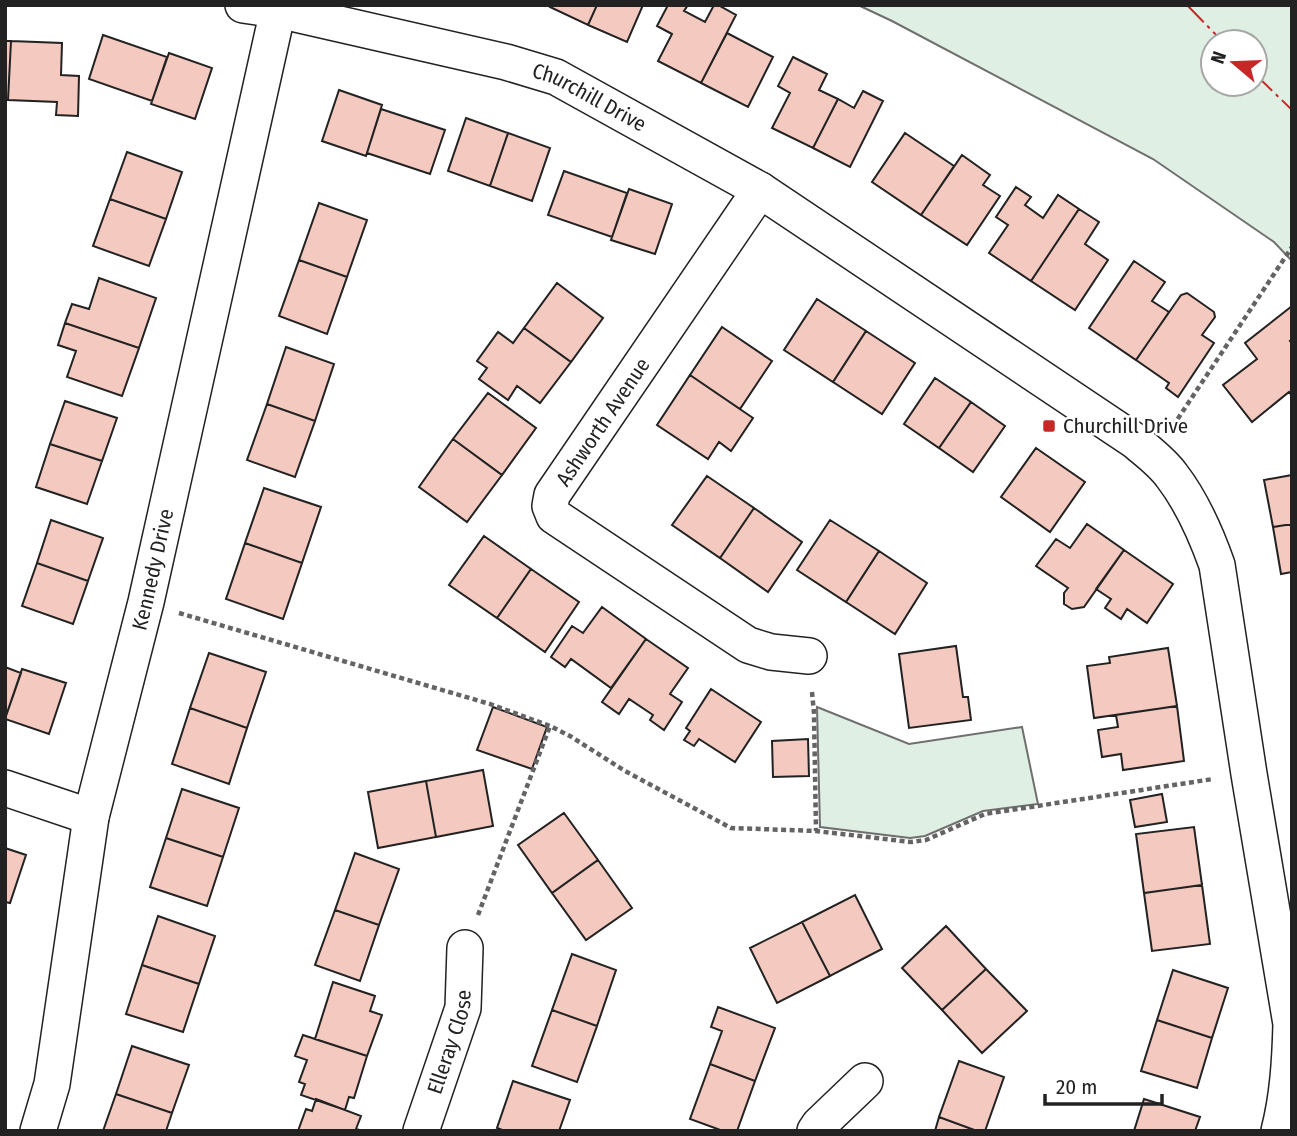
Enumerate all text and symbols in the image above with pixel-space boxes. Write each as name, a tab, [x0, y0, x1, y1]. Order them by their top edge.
north arrow	[1199, 28, 1269, 98]
text: N	[1206, 48, 1231, 67]
street label: Churchill Drive	[529, 58, 651, 137]
street label: Ashworth Avenue	[551, 353, 655, 491]
place label: Churchill Drive	[1063, 413, 1188, 439]
marker: Churchill Drive	[1041, 418, 1057, 434]
street label: Kennedy Drive	[126, 506, 179, 633]
street label: Elleray Close	[422, 989, 477, 1098]
scale bar	[1045, 1062, 1162, 1106]
text: 20 m	[1056, 1074, 1097, 1100]

